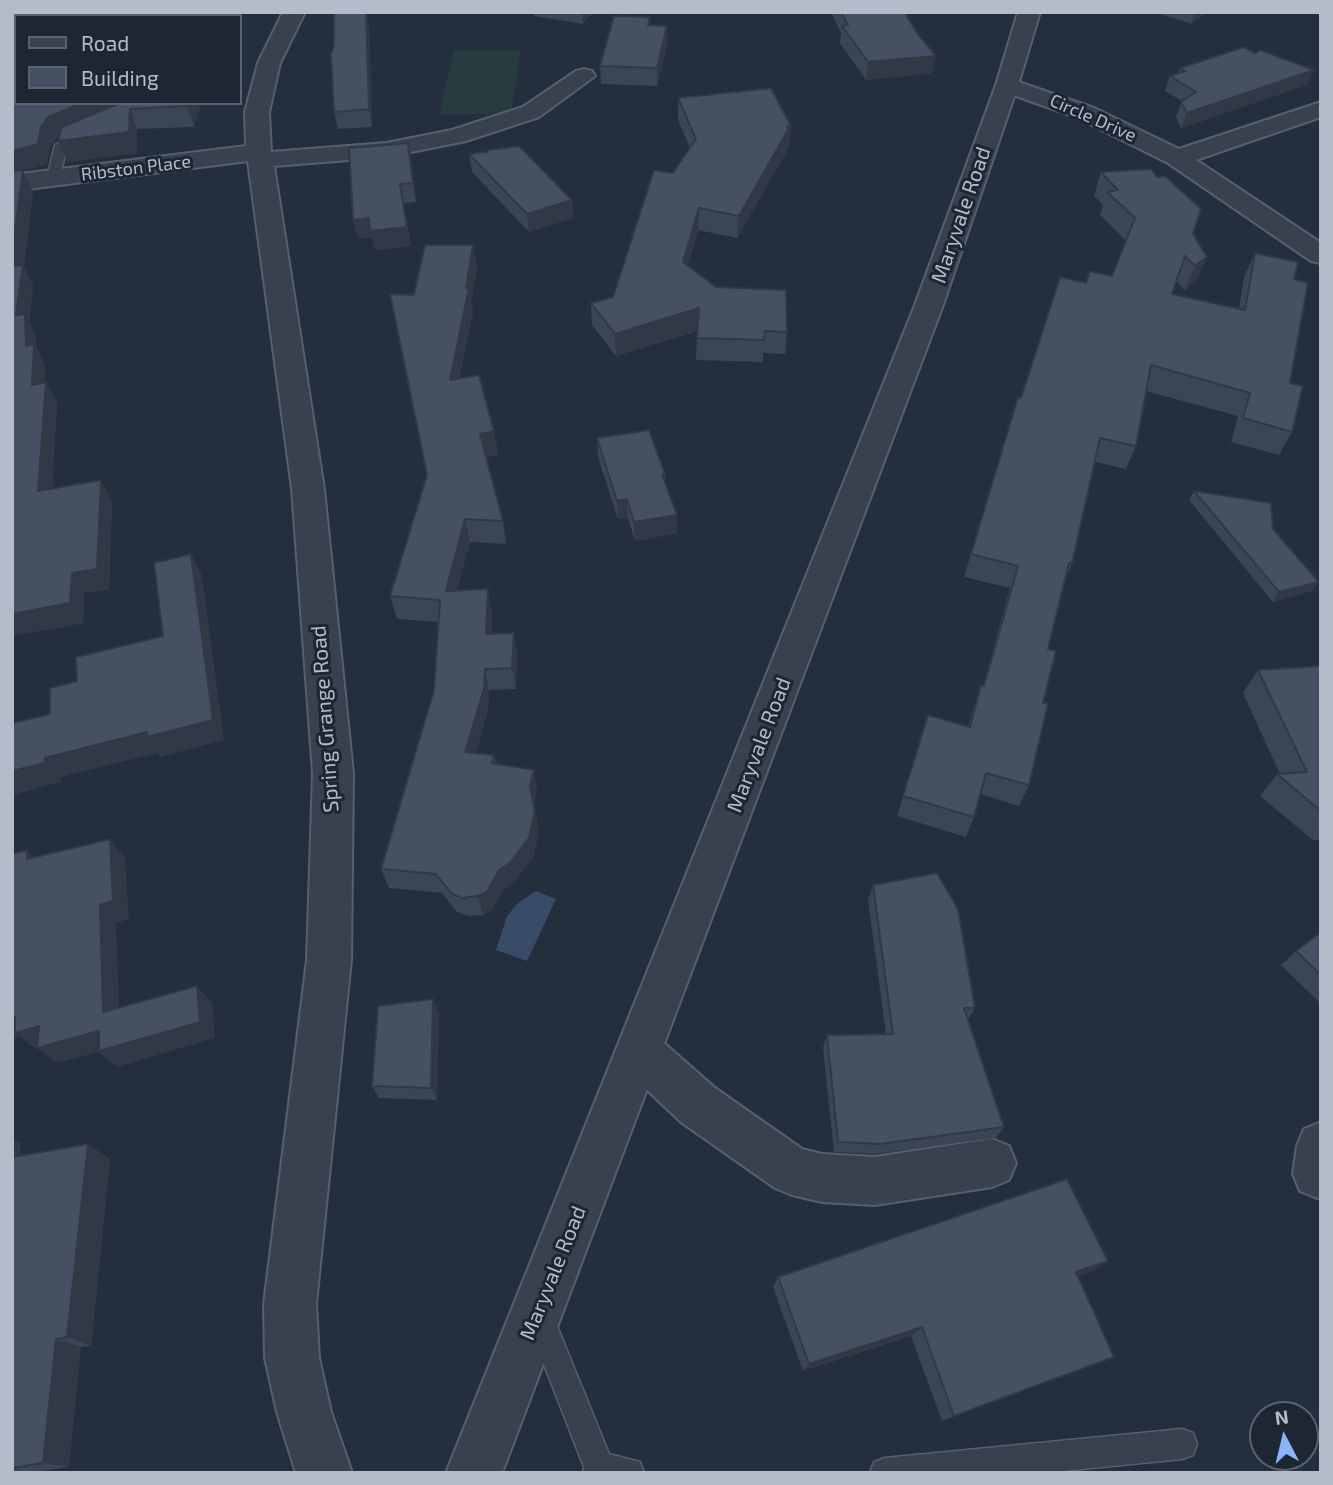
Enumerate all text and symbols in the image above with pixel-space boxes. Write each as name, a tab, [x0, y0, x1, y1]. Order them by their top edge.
legend	[14, 14, 242, 105]
text: Road	[81, 30, 129, 55]
text: Building	[81, 65, 159, 90]
street label: Circle Drive	[1046, 89, 1140, 147]
street label: Maryvale Road	[926, 143, 996, 287]
street label: Ribston Place	[80, 151, 192, 185]
street label: Spring Grange Road	[306, 625, 344, 813]
street label: Maryvale Road	[722, 674, 796, 816]
street label: Maryvale Road	[515, 1202, 591, 1344]
north arrow	[1249, 1401, 1319, 1471]
text: N	[1273, 1404, 1290, 1429]

